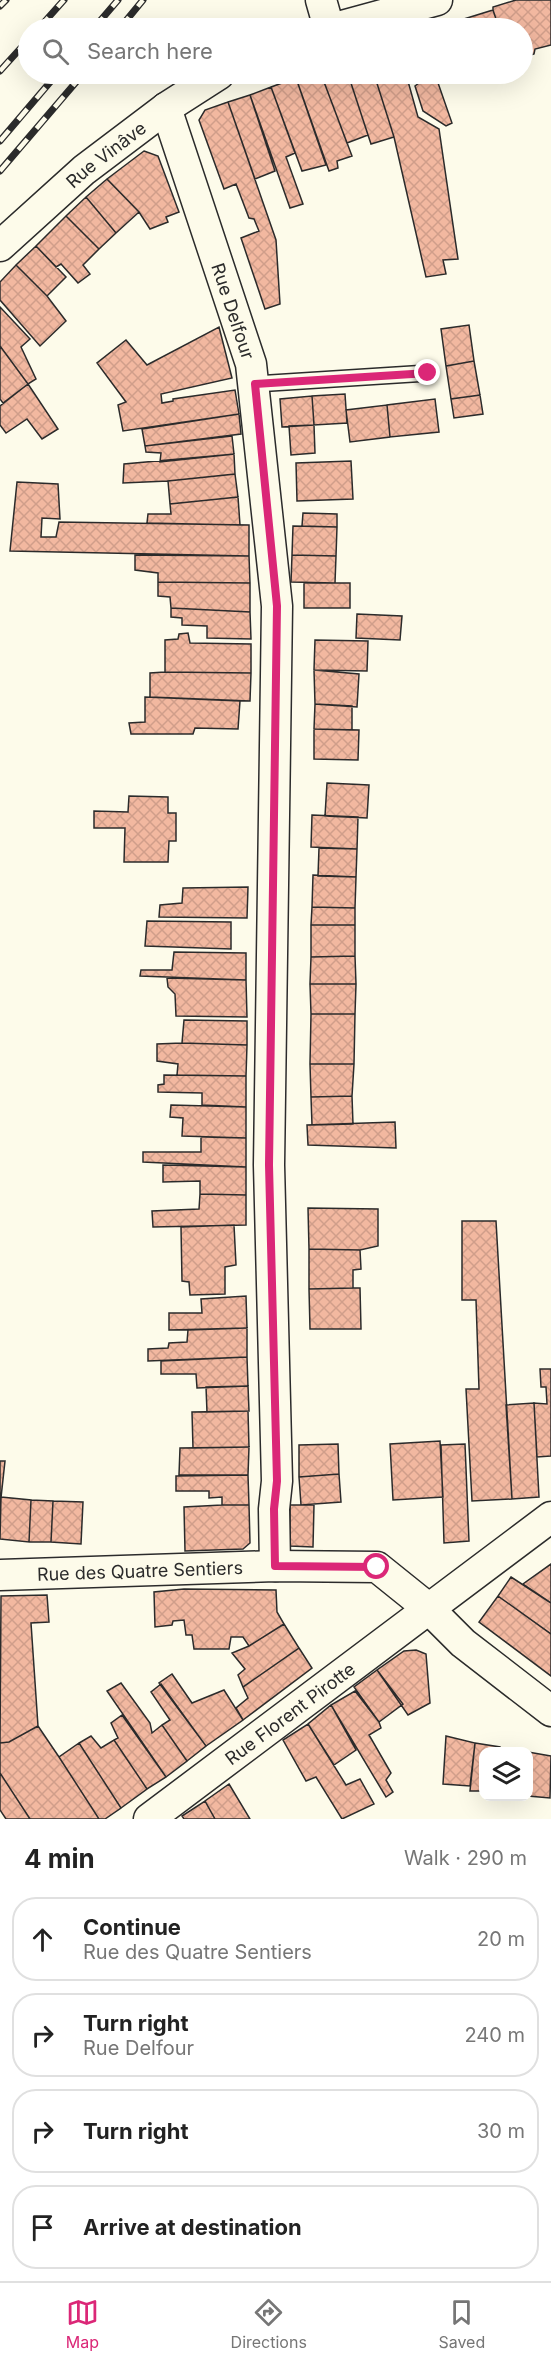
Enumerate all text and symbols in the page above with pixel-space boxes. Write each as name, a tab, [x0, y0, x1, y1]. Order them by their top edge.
search box	[18, 18, 533, 84]
icon: search	[39, 35, 72, 68]
text: Search here	[87, 38, 213, 64]
street label: Rue Vinâve	[61, 117, 150, 192]
street label: Rue Delfour	[208, 260, 259, 362]
route end	[414, 359, 440, 385]
route start	[363, 1553, 389, 1579]
street label: Rue des Quatre Sentiers	[37, 1557, 243, 1584]
street label: Rue Florent Pirotte	[221, 1658, 359, 1769]
map controls	[479, 1747, 533, 1801]
button: layers	[479, 1747, 533, 1801]
text: 4 min	[24, 1843, 95, 1874]
text: Walk · 290 m	[404, 1846, 527, 1870]
text: Continue	[83, 1914, 181, 1940]
icon: ahead	[26, 1923, 59, 1956]
text: 20 m	[477, 1927, 525, 1951]
text: Rue des Quatre Sentiers	[83, 1940, 312, 1964]
text: Turn right	[83, 2010, 189, 2036]
icon: right	[26, 2019, 59, 2052]
text: 240 m	[464, 2023, 525, 2047]
text: Rue Delfour	[83, 2036, 194, 2060]
icon: right	[26, 2115, 59, 2148]
text: Turn right	[83, 2118, 189, 2144]
text: 30 m	[477, 2119, 525, 2143]
icon: arrive	[26, 2211, 59, 2244]
text: Arrive at destination	[83, 2214, 302, 2240]
tab: Map	[66, 2296, 99, 2352]
tab: Directions	[231, 2296, 307, 2352]
tab: Saved	[438, 2296, 485, 2352]

